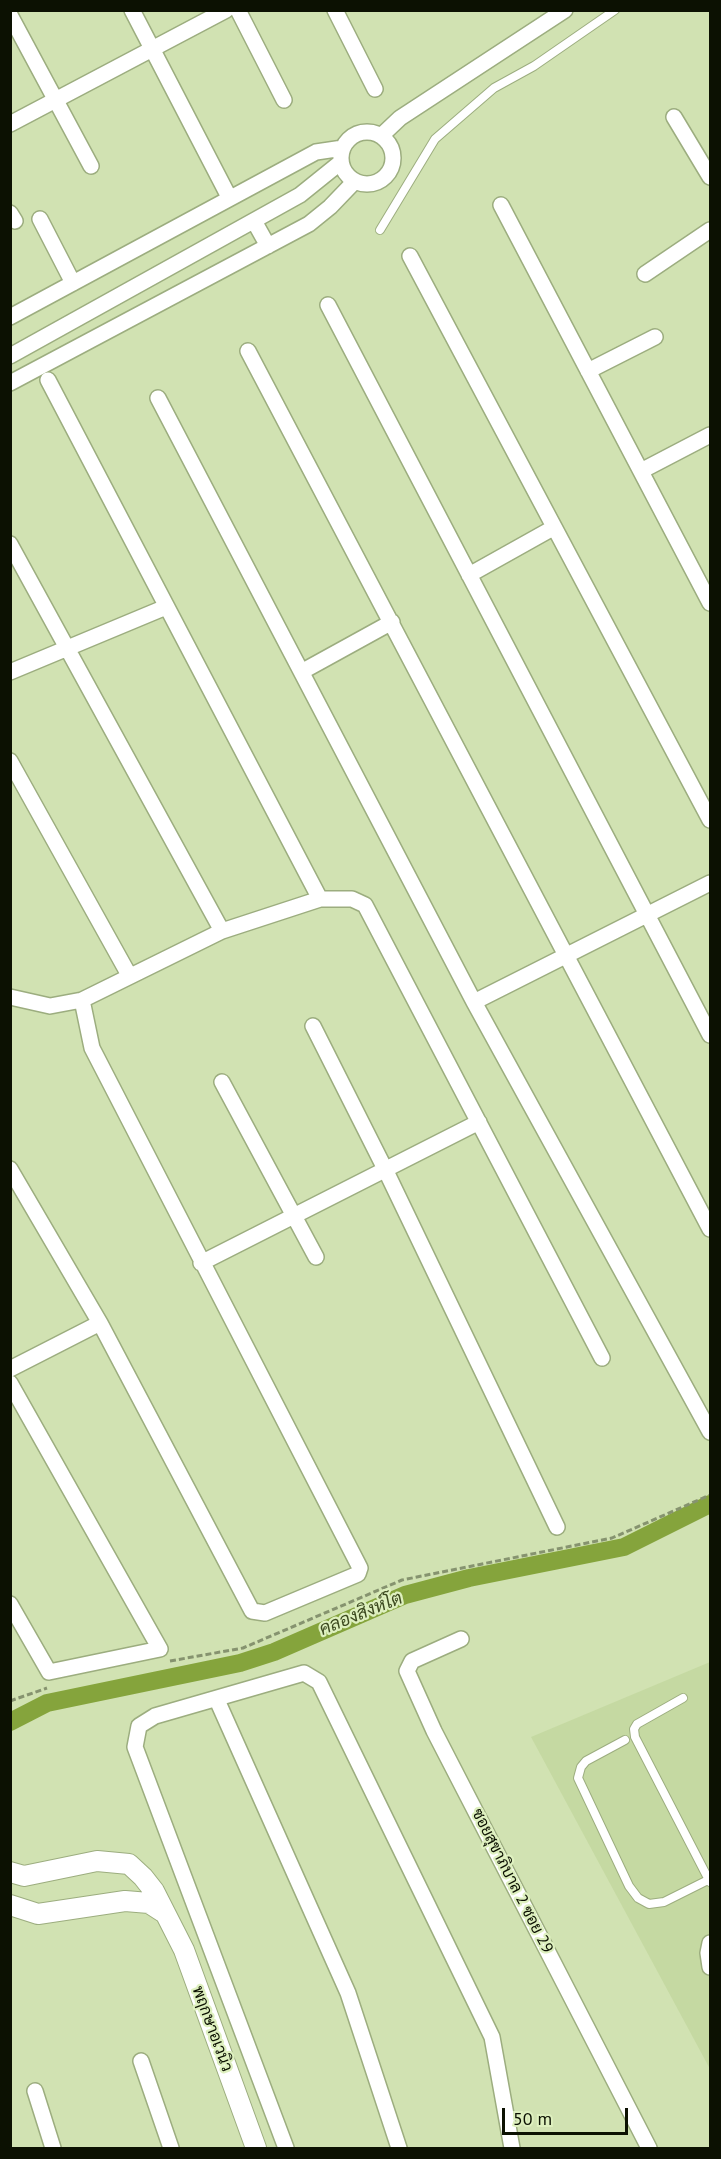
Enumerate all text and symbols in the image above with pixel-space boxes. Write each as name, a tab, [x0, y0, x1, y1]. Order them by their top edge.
water label: คลองสิงห์โต	[316, 1588, 406, 1640]
street label: ซอยสุขาภิบาล 2 ซอย 29	[467, 1806, 557, 1956]
street label: พฤกษาอเวนิว	[188, 1984, 236, 2074]
scale bar	[505, 2096, 631, 2134]
text: 50 m	[513, 2107, 552, 2130]

